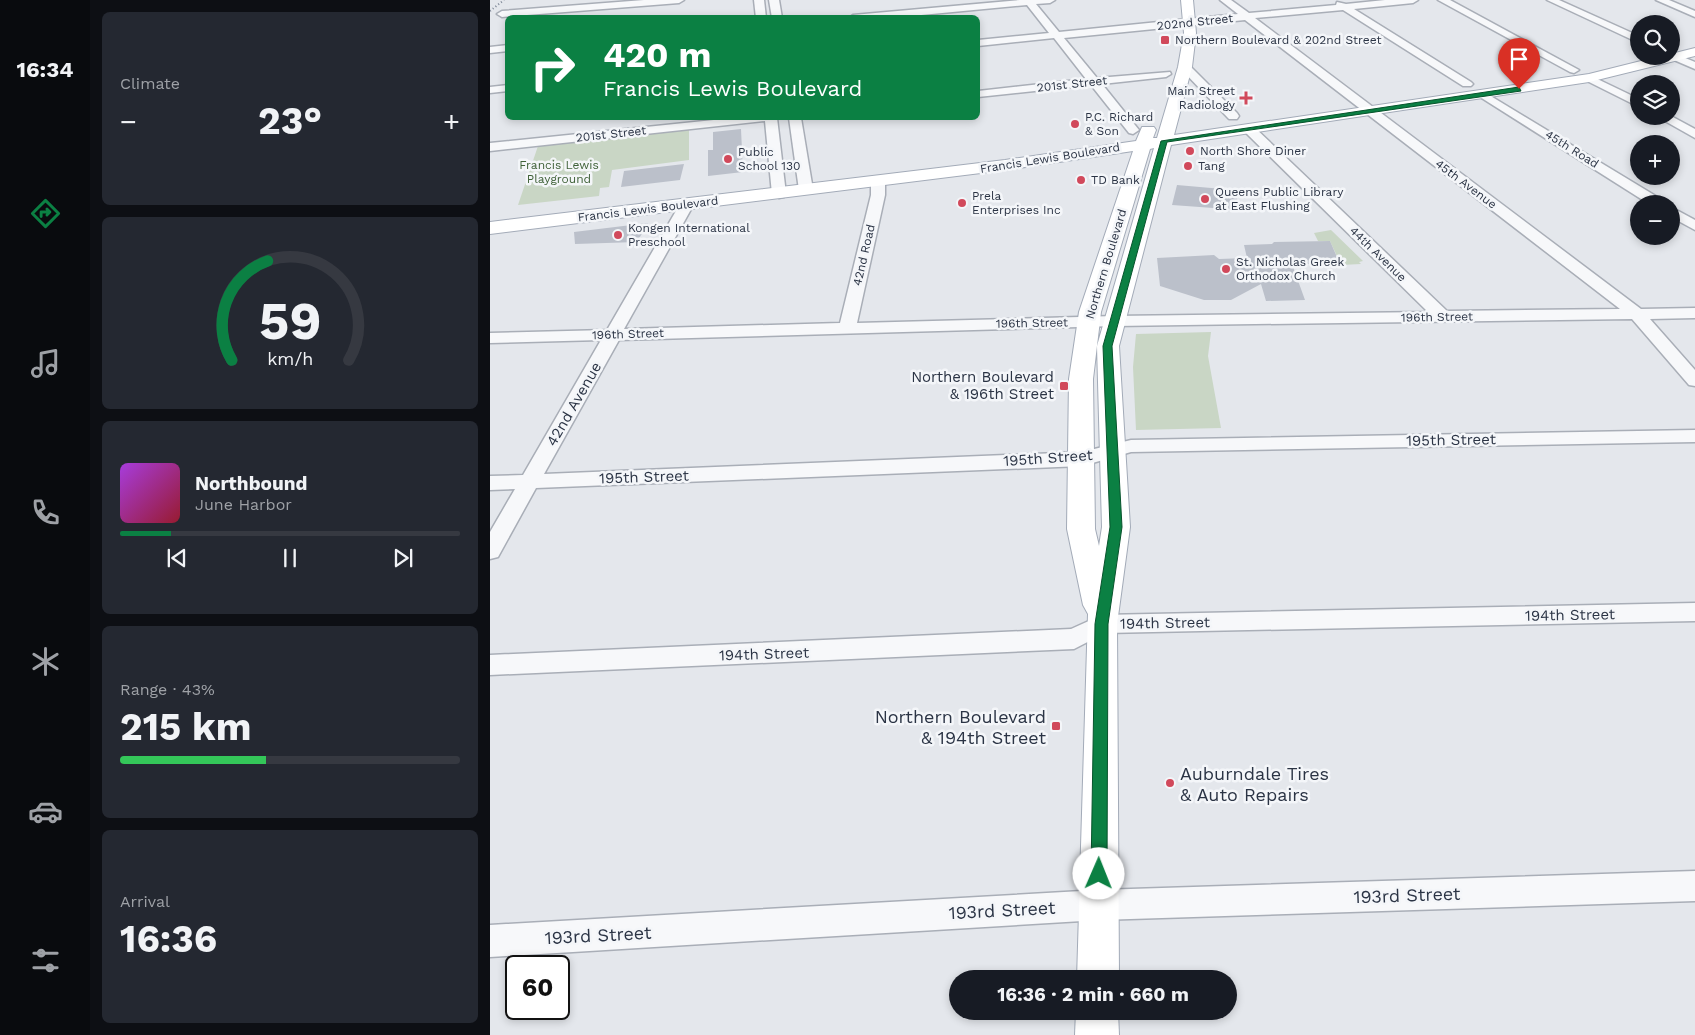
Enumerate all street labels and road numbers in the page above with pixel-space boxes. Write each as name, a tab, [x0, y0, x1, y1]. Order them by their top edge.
street label: 202nd Street	[1156, 11, 1234, 33]
street label: 201st Street	[1036, 73, 1108, 95]
street label: 201st Street	[575, 123, 647, 145]
street label: 45th Road	[1543, 127, 1601, 171]
street label: Francis Lewis Boulevard	[979, 140, 1121, 176]
street label: 45th Avenue	[1433, 156, 1499, 212]
street label: Francis Lewis Boulevard	[577, 193, 719, 225]
street label: Northern Boulevard	[1083, 207, 1129, 321]
street label: 42nd Road	[850, 223, 878, 287]
street label: 44th Avenue	[1347, 224, 1409, 285]
street label: 196th Street	[1401, 309, 1473, 325]
street label: 196th Street	[996, 315, 1068, 331]
street label: 196th Street	[592, 326, 664, 342]
street label: 42nd Avenue	[543, 359, 605, 449]
street label: 195th Street	[1406, 430, 1497, 450]
street label: 195th Street	[1003, 446, 1094, 470]
street label: 195th Street	[599, 466, 690, 488]
street label: 194th Street	[1525, 605, 1616, 625]
street label: 194th Street	[1120, 613, 1211, 633]
street label: 194th Street	[719, 643, 810, 665]
street label: 193rd Street	[1353, 883, 1461, 907]
street label: 193rd Street	[948, 897, 1056, 923]
street label: 193rd Street	[544, 922, 652, 948]

